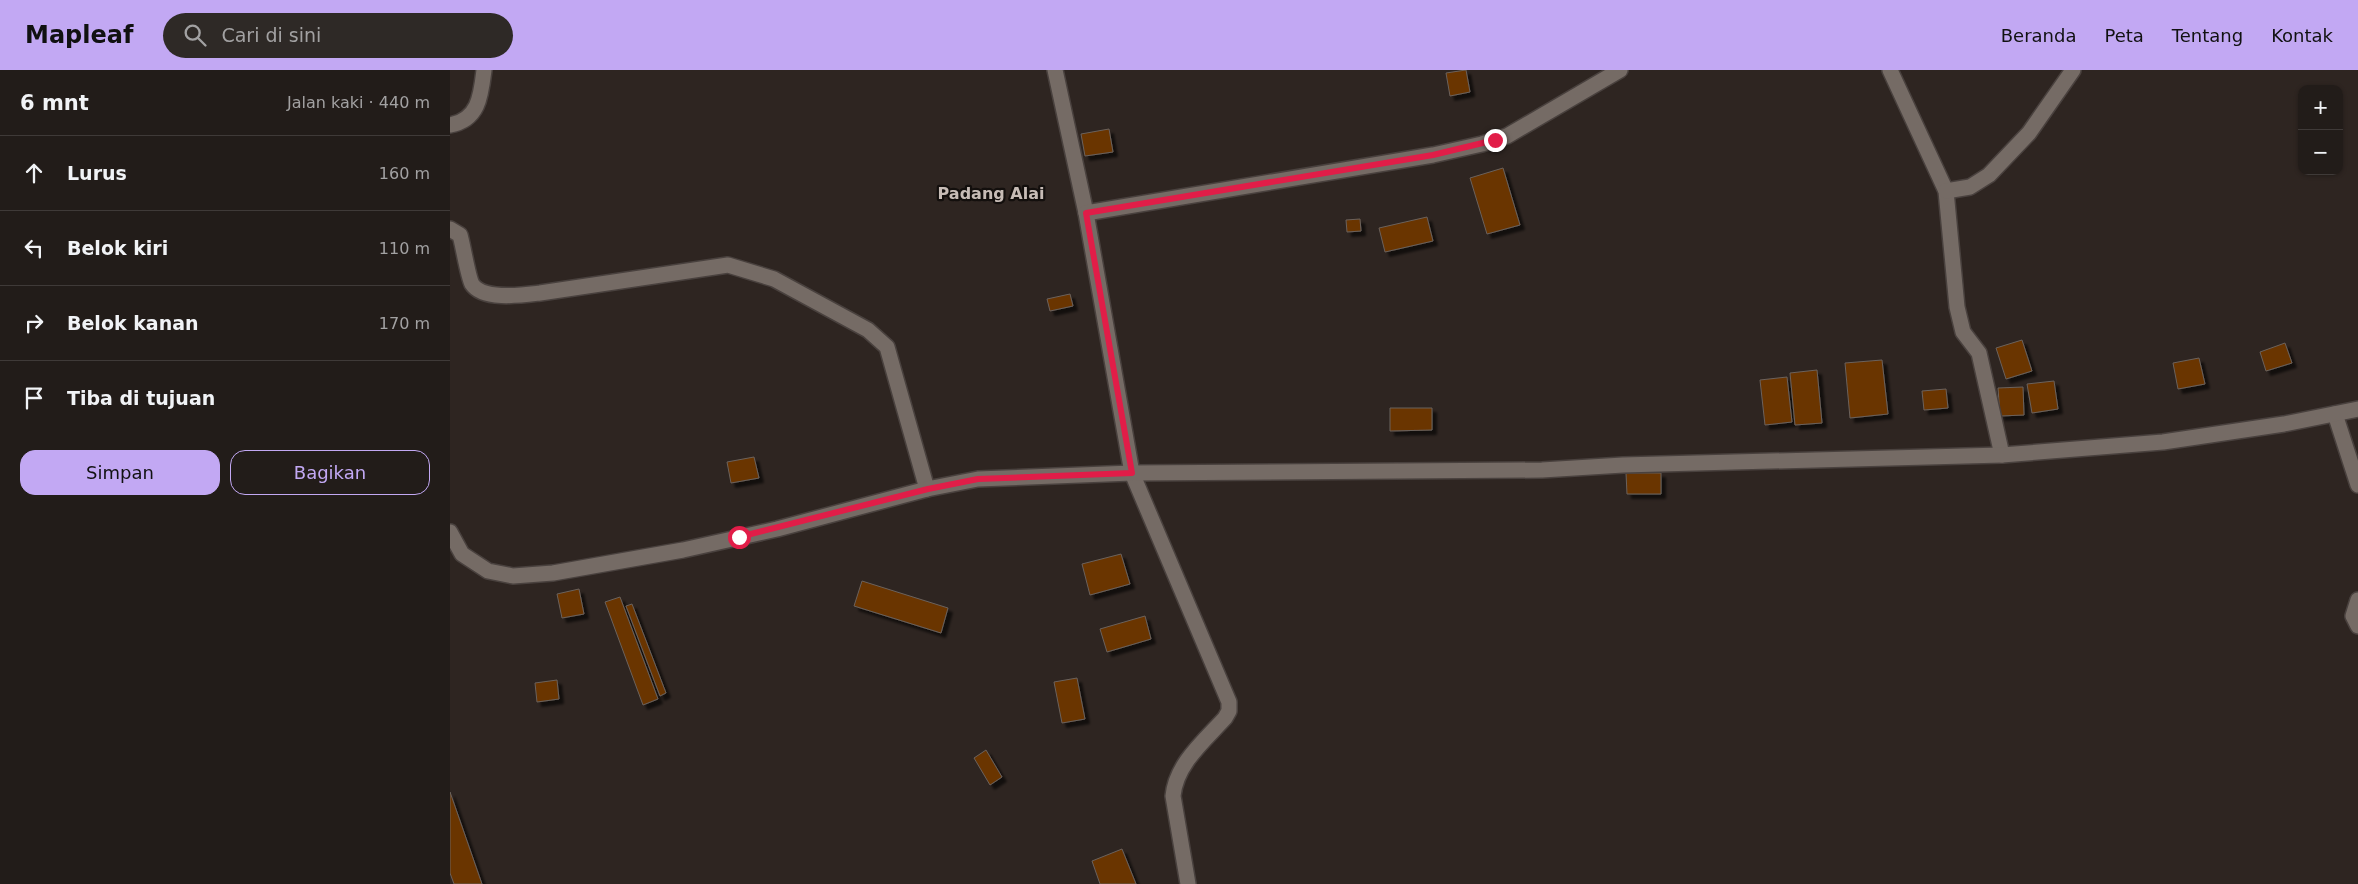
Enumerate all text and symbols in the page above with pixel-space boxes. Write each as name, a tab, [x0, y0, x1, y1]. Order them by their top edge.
search box	[163, 13, 513, 58]
text: Mapleaf	[25, 21, 133, 49]
icon: search	[181, 21, 209, 49]
text: Cari di sini	[221, 24, 321, 46]
text: Beranda	[2001, 25, 2076, 46]
text: Peta	[2104, 25, 2144, 46]
text: Tentang	[2172, 25, 2243, 46]
text: Kontak	[2271, 25, 2333, 46]
map controls	[2298, 85, 2343, 175]
button: +	[2298, 85, 2343, 130]
text: 6 mnt	[20, 91, 89, 115]
text: Jalan kaki · 440 m	[287, 93, 430, 112]
route end	[1484, 129, 1507, 152]
button: −	[2298, 130, 2343, 175]
icon: ahead	[20, 159, 48, 187]
text: Lurus	[67, 162, 127, 184]
text: 160 m	[379, 164, 430, 183]
district label: Padang Alai	[938, 184, 1044, 203]
icon: left	[20, 234, 48, 262]
text: Belok kiri	[67, 237, 168, 259]
text: 110 m	[379, 239, 430, 258]
icon: right	[20, 309, 48, 337]
text: Belok kanan	[67, 312, 199, 334]
text: 170 m	[379, 314, 430, 333]
icon: arrive	[20, 384, 48, 412]
text: Tiba di tujuan	[67, 387, 215, 409]
button: Simpan	[20, 450, 220, 495]
button: Bagikan	[230, 450, 430, 495]
route start	[728, 526, 751, 549]

